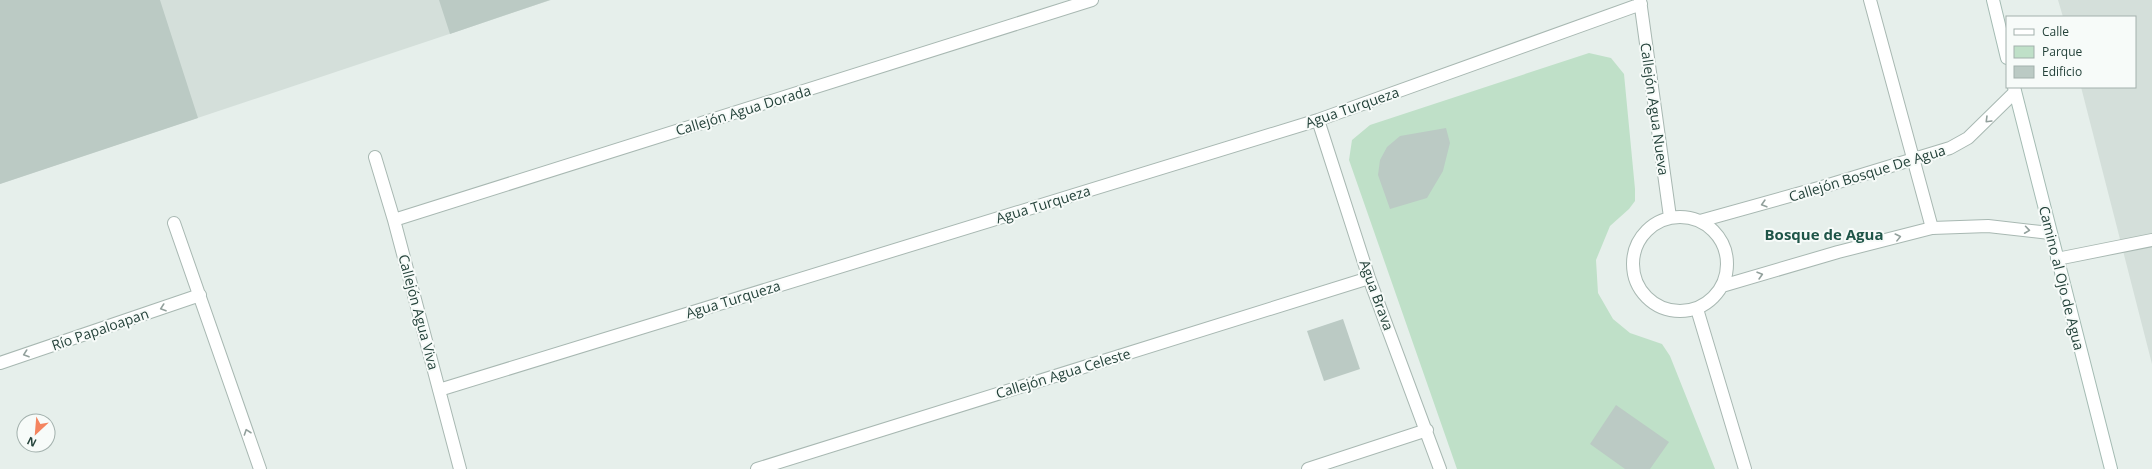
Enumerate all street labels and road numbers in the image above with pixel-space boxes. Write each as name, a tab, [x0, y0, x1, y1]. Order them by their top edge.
street label: Callejón Agua Nueva	[1636, 41, 1674, 177]
street label: Callejón Agua Dorada	[673, 80, 813, 140]
street label: Agua Turqueza	[1303, 82, 1401, 132]
street label: Callejón Bosque De Agua	[1786, 140, 1948, 206]
street label: Agua Turqueza	[993, 181, 1093, 227]
street label: Camino al Ojo de Agua	[2035, 204, 2089, 352]
street label: Callejón Agua Viva	[394, 252, 444, 372]
street label: Agua Brava	[1355, 257, 1399, 333]
street label: Agua Turqueza	[683, 276, 783, 322]
street label: Río Papaloapan	[49, 304, 151, 354]
street label: Callejón Agua Celeste	[993, 343, 1133, 403]

